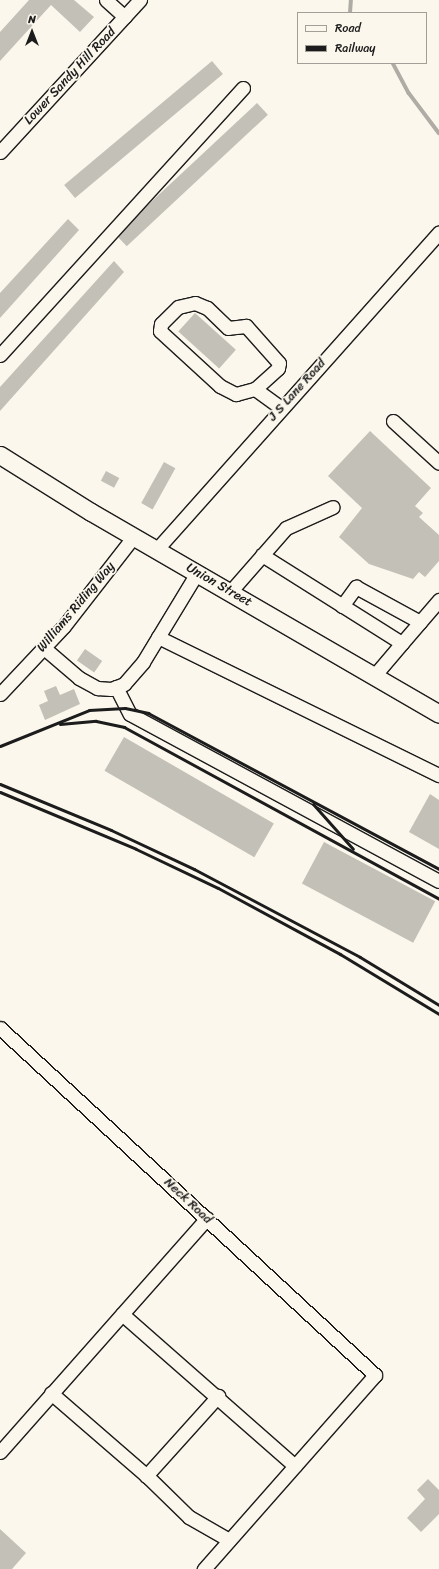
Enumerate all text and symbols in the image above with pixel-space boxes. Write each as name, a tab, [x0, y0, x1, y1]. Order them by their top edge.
text: N	[28, 10, 36, 29]
north arrow	[12, 12, 52, 52]
legend	[297, 12, 427, 64]
text: Road	[335, 17, 361, 39]
street label: Lower Sandy Hill Road	[21, 24, 119, 128]
text: Railway	[335, 37, 376, 59]
street label: J S Lane Road	[265, 356, 329, 424]
street label: Williams Riding Way	[34, 559, 118, 655]
street label: Union Street	[183, 560, 255, 610]
street label: Neck Road	[161, 1175, 215, 1227]

